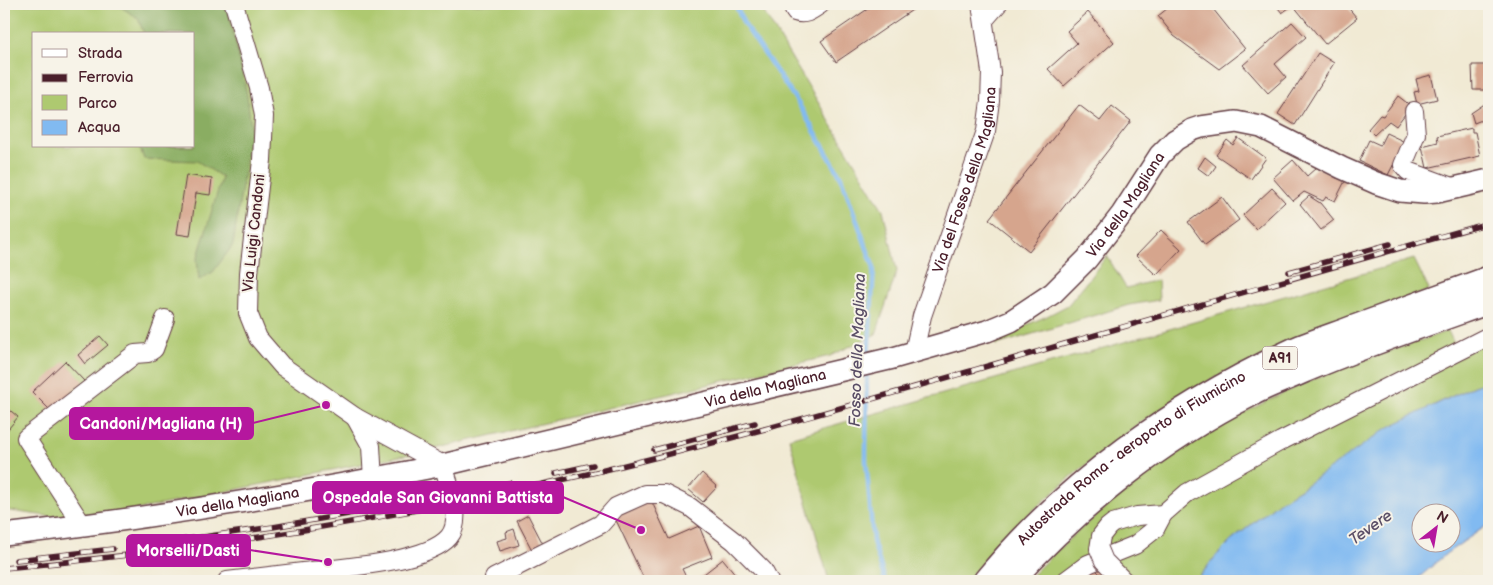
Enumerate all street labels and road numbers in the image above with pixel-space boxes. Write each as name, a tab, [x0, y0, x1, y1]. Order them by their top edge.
street label: Via del Fosso della Magliana	[928, 87, 1000, 275]
street label: Via della Magliana	[1082, 149, 1169, 262]
street label: Via Luigi Candoni	[238, 173, 270, 293]
road number: A91	[1262, 346, 1298, 369]
street label: Via della Magliana	[703, 365, 828, 412]
street label: Autostrada Roma - aeroporto di Fiumicino	[1013, 367, 1249, 549]
street label: Via della Magliana	[175, 483, 301, 521]

